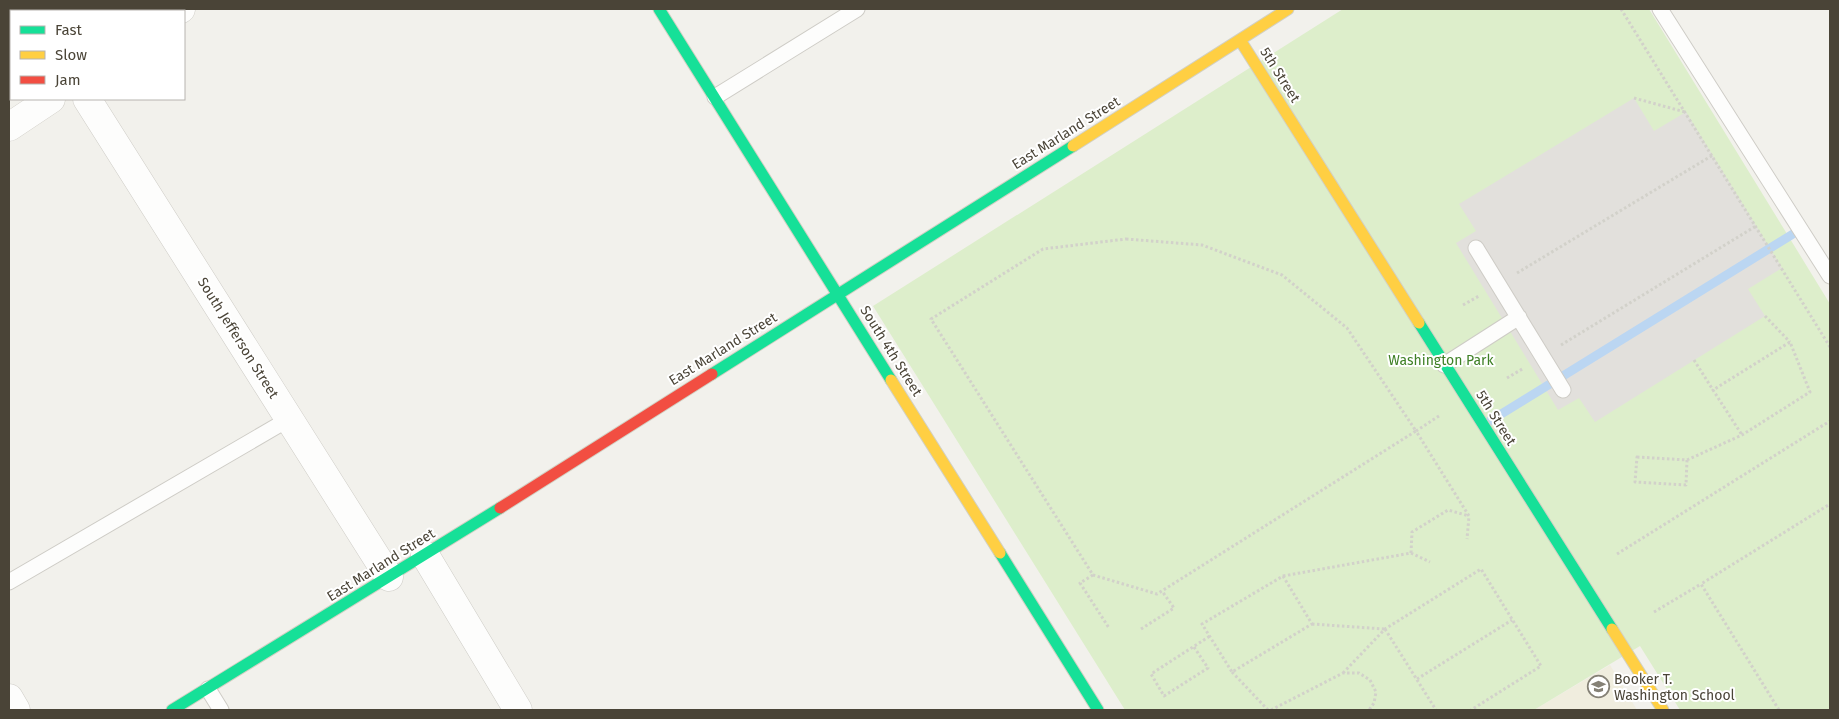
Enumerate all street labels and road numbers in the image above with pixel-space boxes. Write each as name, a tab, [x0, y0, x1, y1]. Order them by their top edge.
street label: 5th Street	[1256, 44, 1304, 107]
street label: East Marland Street	[1009, 92, 1124, 173]
street label: South Jefferson Street	[194, 274, 283, 402]
street label: South 4th Street	[856, 303, 926, 400]
street label: East Marland Street	[666, 308, 781, 389]
street label: 5th Street	[1472, 387, 1520, 450]
street label: East Marland Street	[324, 524, 439, 605]

